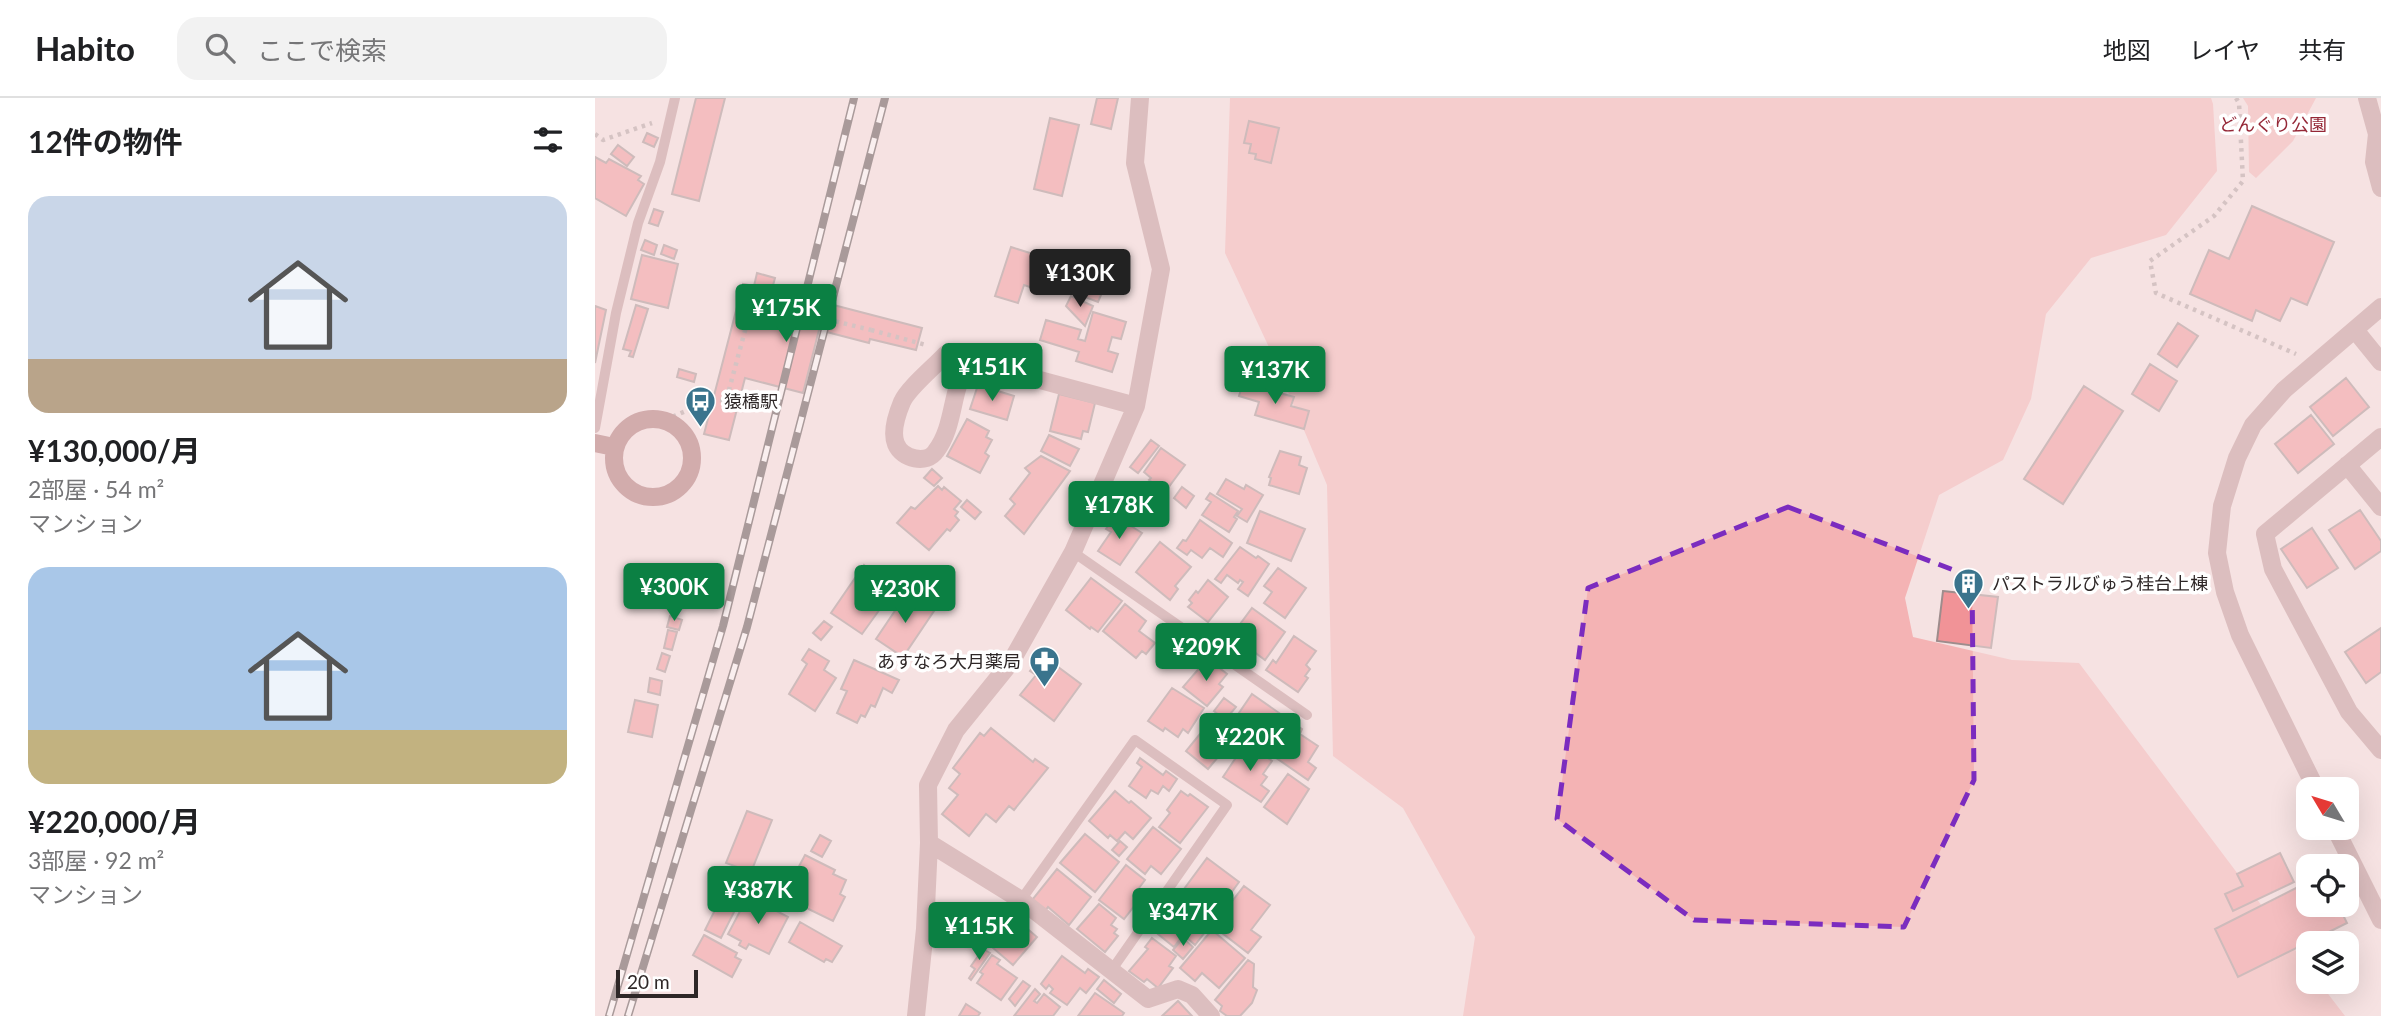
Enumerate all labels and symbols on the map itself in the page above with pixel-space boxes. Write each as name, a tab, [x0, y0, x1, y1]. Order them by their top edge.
park label: どんぐり公園	[2219, 113, 2327, 135]
pin: ¥130K	[1031, 250, 1129, 309]
pin: ¥175K	[737, 285, 835, 344]
pin: ¥151K	[943, 344, 1041, 403]
pin: ¥137K	[1226, 346, 1324, 406]
bus stop icon: 猿橋駅	[684, 384, 718, 428]
place label: 猿橋駅	[724, 390, 778, 412]
pin: ¥178K	[1070, 482, 1168, 541]
pin: ¥300K	[625, 564, 723, 623]
pin: ¥230K	[856, 566, 954, 625]
building icon: パストラルびゅう桂台上棟	[1952, 566, 1986, 610]
place label: パストラルびゅう桂台上棟	[1992, 572, 2208, 594]
pin: ¥209K	[1157, 624, 1255, 683]
pharmacy icon: あすなろ大月薬局	[1027, 644, 1061, 688]
place label: あすなろ大月薬局	[877, 650, 1021, 672]
pin: ¥220K	[1201, 714, 1299, 773]
north arrow	[2296, 777, 2359, 840]
pin: ¥387K	[709, 866, 807, 926]
pin: ¥347K	[1134, 888, 1232, 948]
pin: ¥115K	[930, 902, 1028, 962]
scale bar	[616, 967, 698, 999]

